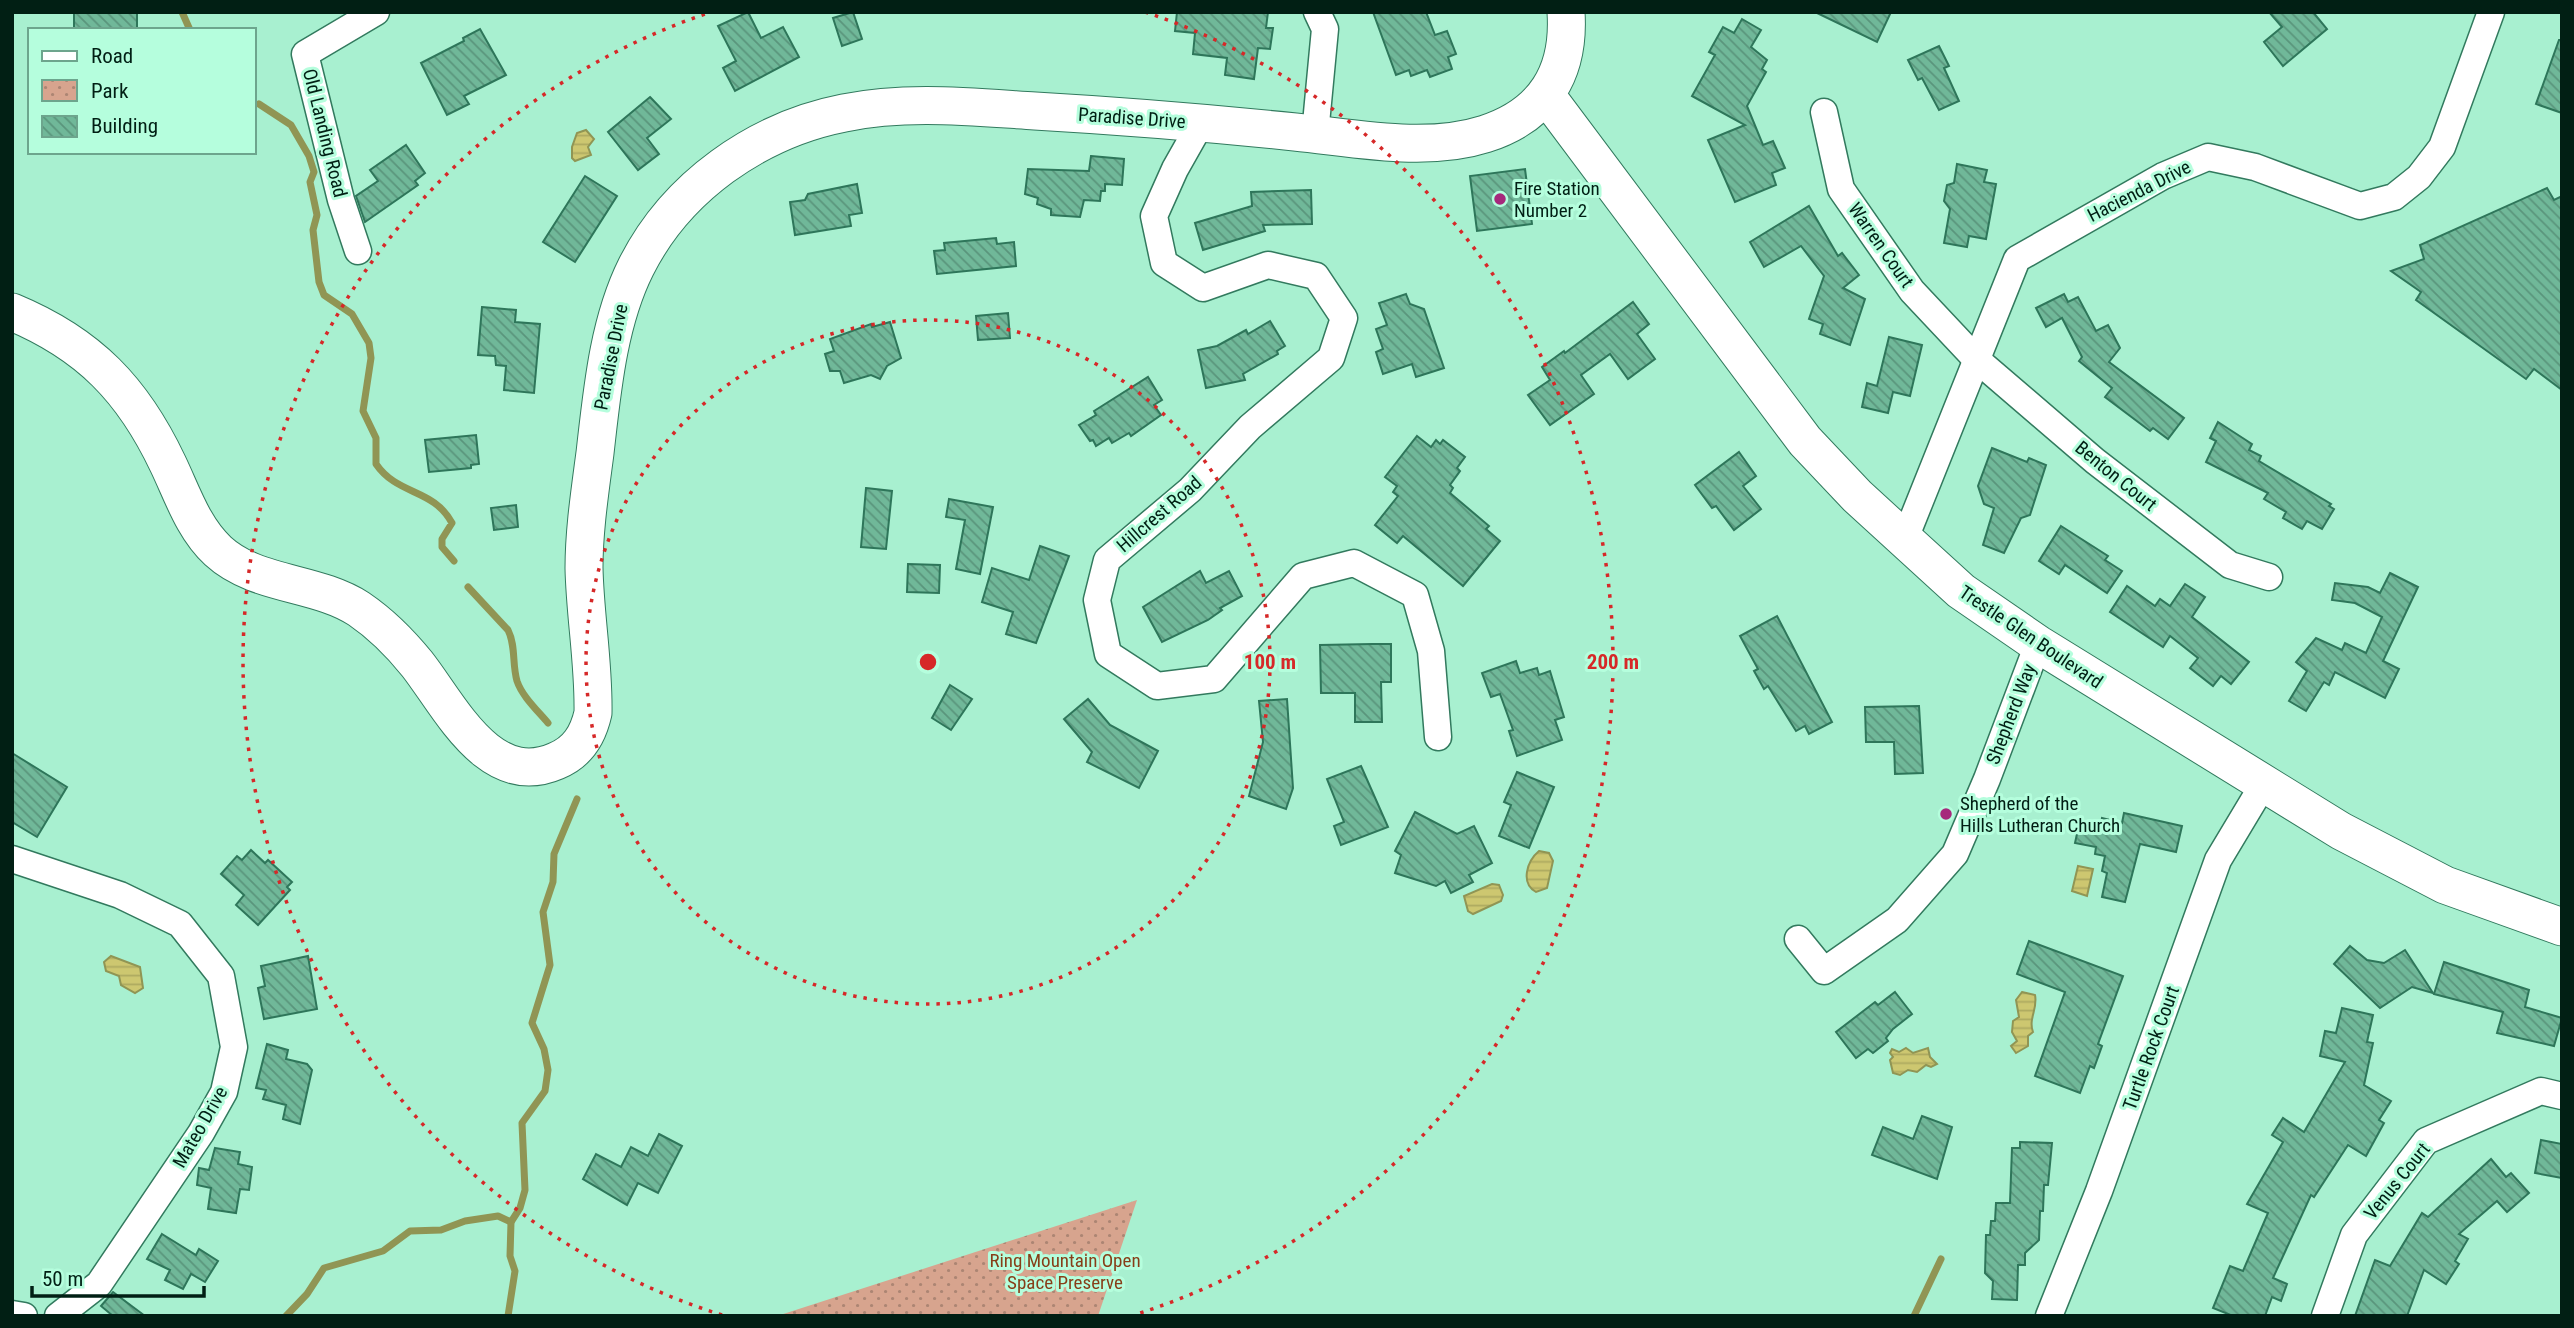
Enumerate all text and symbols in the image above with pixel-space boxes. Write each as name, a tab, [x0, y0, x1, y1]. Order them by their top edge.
legend	[28, 28, 256, 154]
text: Road	[91, 44, 133, 68]
street label: Old Landing Road	[298, 66, 352, 200]
text: Park	[91, 79, 129, 103]
street label: Paradise Drive	[1077, 103, 1187, 133]
text: Building	[91, 114, 158, 138]
street label: Hacienda Drive	[2083, 155, 2195, 227]
place label: Fire Station Number 2	[1514, 177, 1600, 222]
marker: Fire Station Number 2	[1492, 191, 1508, 207]
street label: Warren Court	[1843, 198, 1919, 292]
street label: Paradise Drive	[589, 302, 633, 412]
street label: Benton Court	[2071, 436, 2161, 516]
street label: Hillcrest Road	[1112, 471, 1206, 557]
street label: Trestle Glen Boulevard	[1955, 580, 2107, 694]
centre of rings	[916, 650, 940, 674]
text: 100 m	[1244, 650, 1296, 674]
text: 200 m	[1587, 650, 1639, 674]
street label: Shepherd Way	[1981, 660, 2041, 768]
place label: Shepherd of the Hills Lutheran Church	[1960, 792, 2120, 837]
marker: Shepherd of the Hills Lutheran Church	[1938, 806, 1954, 822]
street label: Turtle Rock Court	[2118, 983, 2184, 1113]
street label: Mateo Drive	[168, 1082, 232, 1172]
street label: Venus Court	[2359, 1138, 2435, 1224]
park label: Ring Mountain Open Space Preserve	[989, 1249, 1141, 1294]
scale bar	[32, 1254, 203, 1298]
text: 50 m	[42, 1267, 83, 1291]

